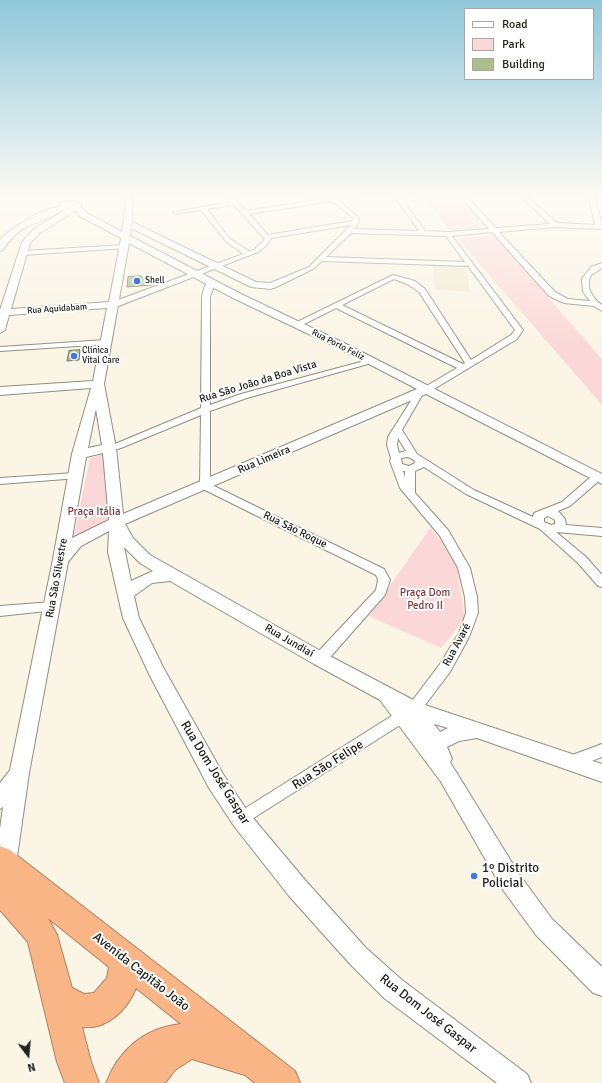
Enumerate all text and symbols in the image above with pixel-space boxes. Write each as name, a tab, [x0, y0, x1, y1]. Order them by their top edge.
legend	[464, 8, 594, 80]
text: Road	[502, 17, 528, 32]
text: Park	[502, 37, 525, 52]
text: Building	[502, 57, 545, 72]
marker: Shell	[132, 276, 142, 286]
place label: Shell	[145, 276, 165, 286]
street label: Rua Aquidabam	[27, 302, 87, 316]
street label: Rua Porto Feliz	[310, 327, 366, 363]
place label: Clínica Vital Care	[82, 346, 119, 367]
marker: Clínica Vital Care	[69, 351, 79, 361]
street label: Rua São João da Boa Vista	[198, 358, 318, 406]
street label: Rua Limeira	[236, 443, 292, 477]
park label: Praça Itália	[67, 505, 121, 519]
street label: Rua São Roque	[261, 509, 329, 551]
street label: Rua São Silvestre	[43, 537, 71, 619]
park label: Praça Dom Pedro II	[400, 586, 450, 612]
street label: Rua Avaré	[440, 621, 474, 669]
street label: Rua Jundiaí	[262, 622, 316, 660]
street label: Rua Dom José Gaspar	[177, 718, 253, 828]
street label: Rua São Felipe	[289, 737, 367, 793]
place label: 1º Distrito Policial	[482, 861, 539, 892]
marker: 1º Distrito Policial	[469, 871, 479, 881]
street label: Avenida Capitão João	[90, 929, 192, 1015]
street label: Rua Dom José Gaspar	[376, 971, 480, 1057]
north arrow	[8, 1035, 48, 1075]
text: N	[26, 1060, 37, 1074]

